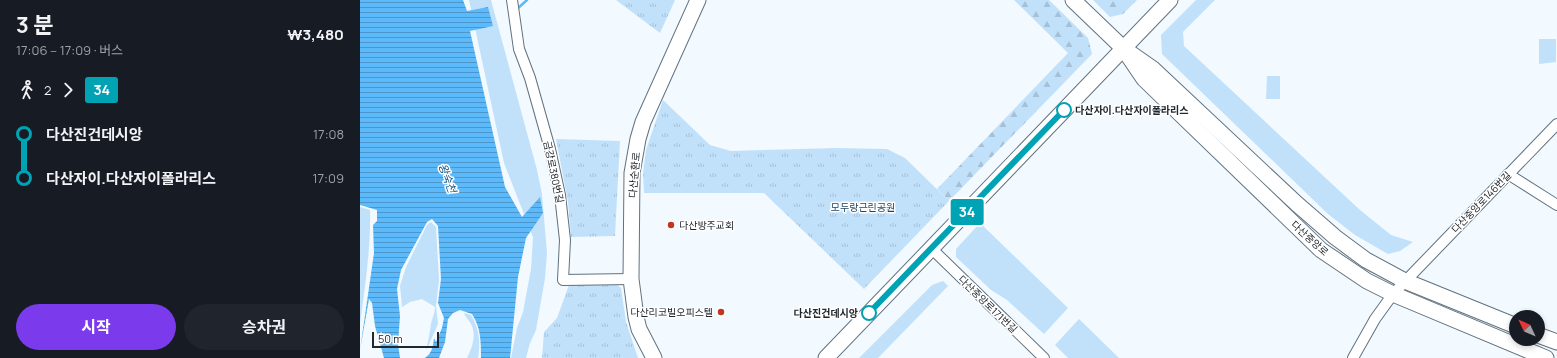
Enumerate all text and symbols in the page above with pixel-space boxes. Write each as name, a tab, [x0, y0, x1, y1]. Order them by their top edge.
text: 3 분	[16, 10, 53, 40]
text: ₩3,480	[287, 24, 344, 45]
text: 17:06 – 17:09 · 버스	[16, 41, 123, 59]
icon: walk	[16, 79, 38, 101]
icon: forward	[57, 79, 79, 101]
text: 34	[93, 80, 110, 99]
text: 2	[44, 81, 51, 99]
marker: 다산자이.다산자이폴라리스	[1056, 102, 1072, 118]
place label: 다산자이.다산자이폴라리스	[1075, 103, 1188, 117]
text: 다산진건데시앙	[46, 124, 143, 145]
text: 17:08	[313, 125, 344, 143]
street label: 금강로380번길	[541, 140, 567, 204]
street label: 다산순환로	[625, 151, 643, 199]
water label: 왕숙천	[436, 161, 461, 197]
text: 다산자이.다산자이폴라리스	[46, 168, 216, 189]
street label: 다산중앙로146번길	[1448, 168, 1514, 236]
text: 17:09	[313, 169, 344, 187]
line badge: 34	[949, 199, 985, 225]
park label: 모두랑근린공원	[831, 200, 895, 214]
text: 34	[959, 202, 975, 221]
street label: 다산중앙로	[1288, 217, 1332, 259]
place label: 다산방주교회	[679, 218, 734, 232]
marker: 다산방주교회	[666, 220, 676, 230]
street label: 다산중앙로171번길	[955, 272, 1021, 336]
button: 시작	[16, 304, 176, 350]
button: 승차권	[184, 304, 344, 350]
place label: 다산리코빌오피스텔	[630, 305, 713, 319]
marker: 다산진건데시앙	[861, 305, 877, 321]
place label: 다산진건데시앙	[794, 306, 858, 320]
marker: 다산리코빌오피스텔	[716, 307, 726, 317]
north arrow	[1509, 310, 1545, 346]
map controls	[1509, 310, 1545, 346]
scale bar	[372, 330, 439, 349]
text: 50 m	[378, 331, 403, 346]

